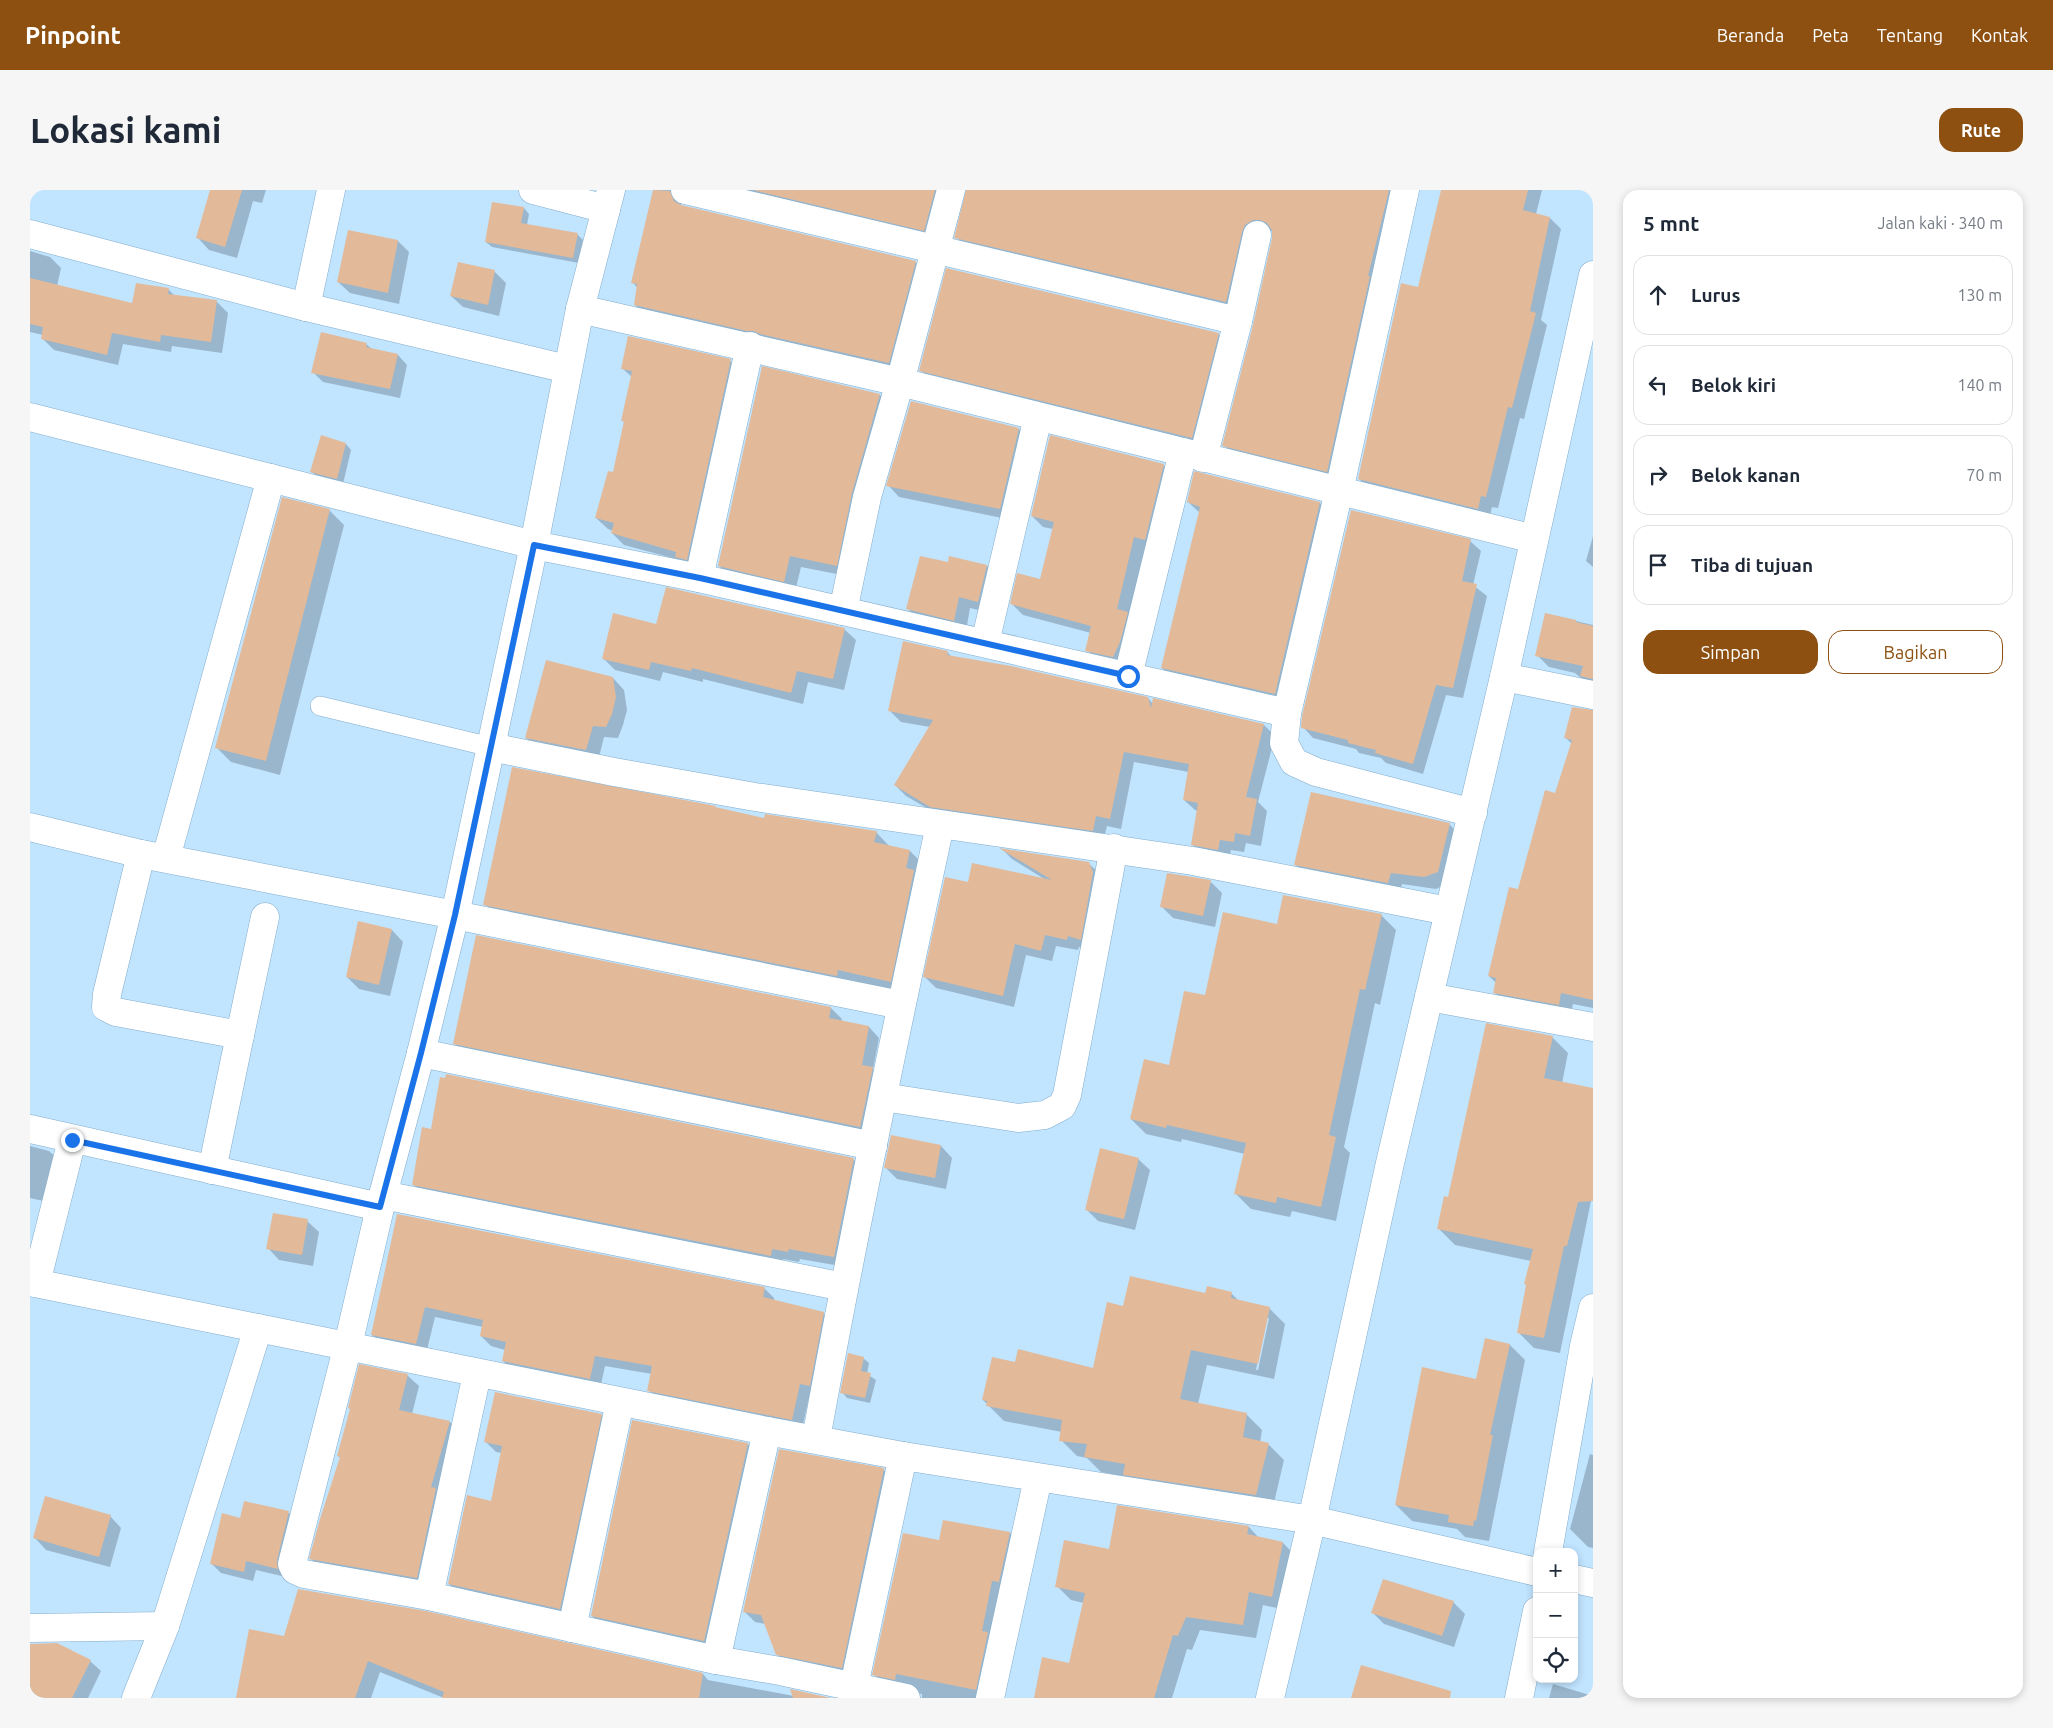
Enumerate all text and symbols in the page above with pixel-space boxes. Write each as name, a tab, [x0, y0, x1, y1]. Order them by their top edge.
text: Pinpoint	[25, 22, 121, 49]
text: Beranda	[1717, 25, 1784, 45]
text: Peta	[1812, 25, 1849, 45]
text: Tentang	[1877, 25, 1943, 45]
text: Kontak	[1971, 25, 2028, 45]
button: Rute	[1939, 108, 2023, 152]
text: Lokasi kami	[30, 110, 222, 150]
text: 5 mnt	[1643, 211, 1699, 235]
text: Jalan kaki · 340 m	[1878, 214, 2003, 232]
icon: ahead	[1644, 281, 1672, 309]
text: Lurus	[1691, 284, 1740, 306]
text: 130 m	[1957, 286, 2002, 304]
icon: left	[1644, 371, 1672, 399]
text: Belok kiri	[1691, 374, 1776, 396]
text: 140 m	[1957, 376, 2002, 394]
icon: right	[1644, 461, 1672, 489]
text: Belok kanan	[1691, 464, 1800, 486]
text: 70 m	[1966, 466, 2002, 484]
icon: arrive	[1644, 551, 1672, 579]
text: Tiba di tujuan	[1691, 554, 1813, 576]
button: Simpan	[1643, 630, 1818, 674]
button: Bagikan	[1828, 630, 2003, 674]
route start	[1117, 665, 1140, 688]
route end	[61, 1129, 84, 1152]
map controls	[1533, 1548, 1578, 1683]
button: +	[1533, 1548, 1578, 1593]
button: −	[1533, 1593, 1578, 1638]
button: locate	[1533, 1638, 1578, 1683]

